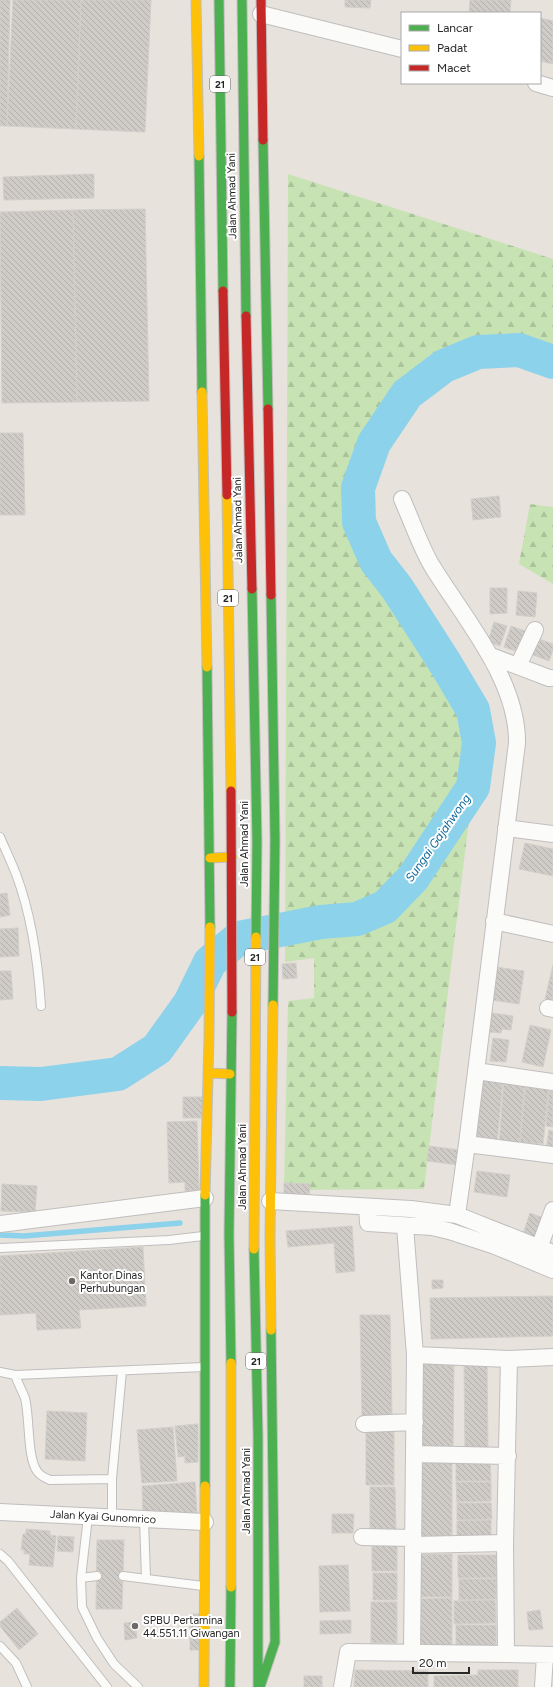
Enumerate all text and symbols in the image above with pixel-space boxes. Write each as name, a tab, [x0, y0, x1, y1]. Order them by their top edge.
legend	[401, 12, 541, 84]
text: Lancar	[437, 21, 473, 35]
text: Padat	[437, 41, 468, 55]
text: Macet	[437, 61, 471, 75]
road number: 21	[210, 76, 230, 92]
street label: Jalan Ahmad Yani	[225, 153, 239, 239]
street label: Jalan Ahmad Yani	[231, 477, 245, 563]
road number: 21	[218, 590, 238, 606]
water label: Sungai Gajahwong	[403, 792, 473, 884]
street label: Jalan Ahmad Yani	[238, 801, 251, 887]
road number: 21	[245, 949, 265, 965]
street label: Jalan Ahmad Yani	[236, 1124, 249, 1210]
place label: Kantor Dinas Perhubungan	[80, 1269, 145, 1295]
marker: Kantor Dinas Perhubungan	[67, 1276, 77, 1286]
road number: 21	[246, 1353, 266, 1369]
street label: Jalan Ahmad Yani	[240, 1448, 253, 1534]
street label: Jalan Kyai Gunomrico	[50, 1508, 156, 1526]
place label: SPBU Pertamina 44.551.11 Giwangan	[143, 1614, 240, 1640]
marker: SPBU Pertamina 44.551.11 Giwangan	[130, 1621, 140, 1631]
scale bar	[413, 1649, 469, 1675]
text: 20 m	[419, 1656, 447, 1670]

